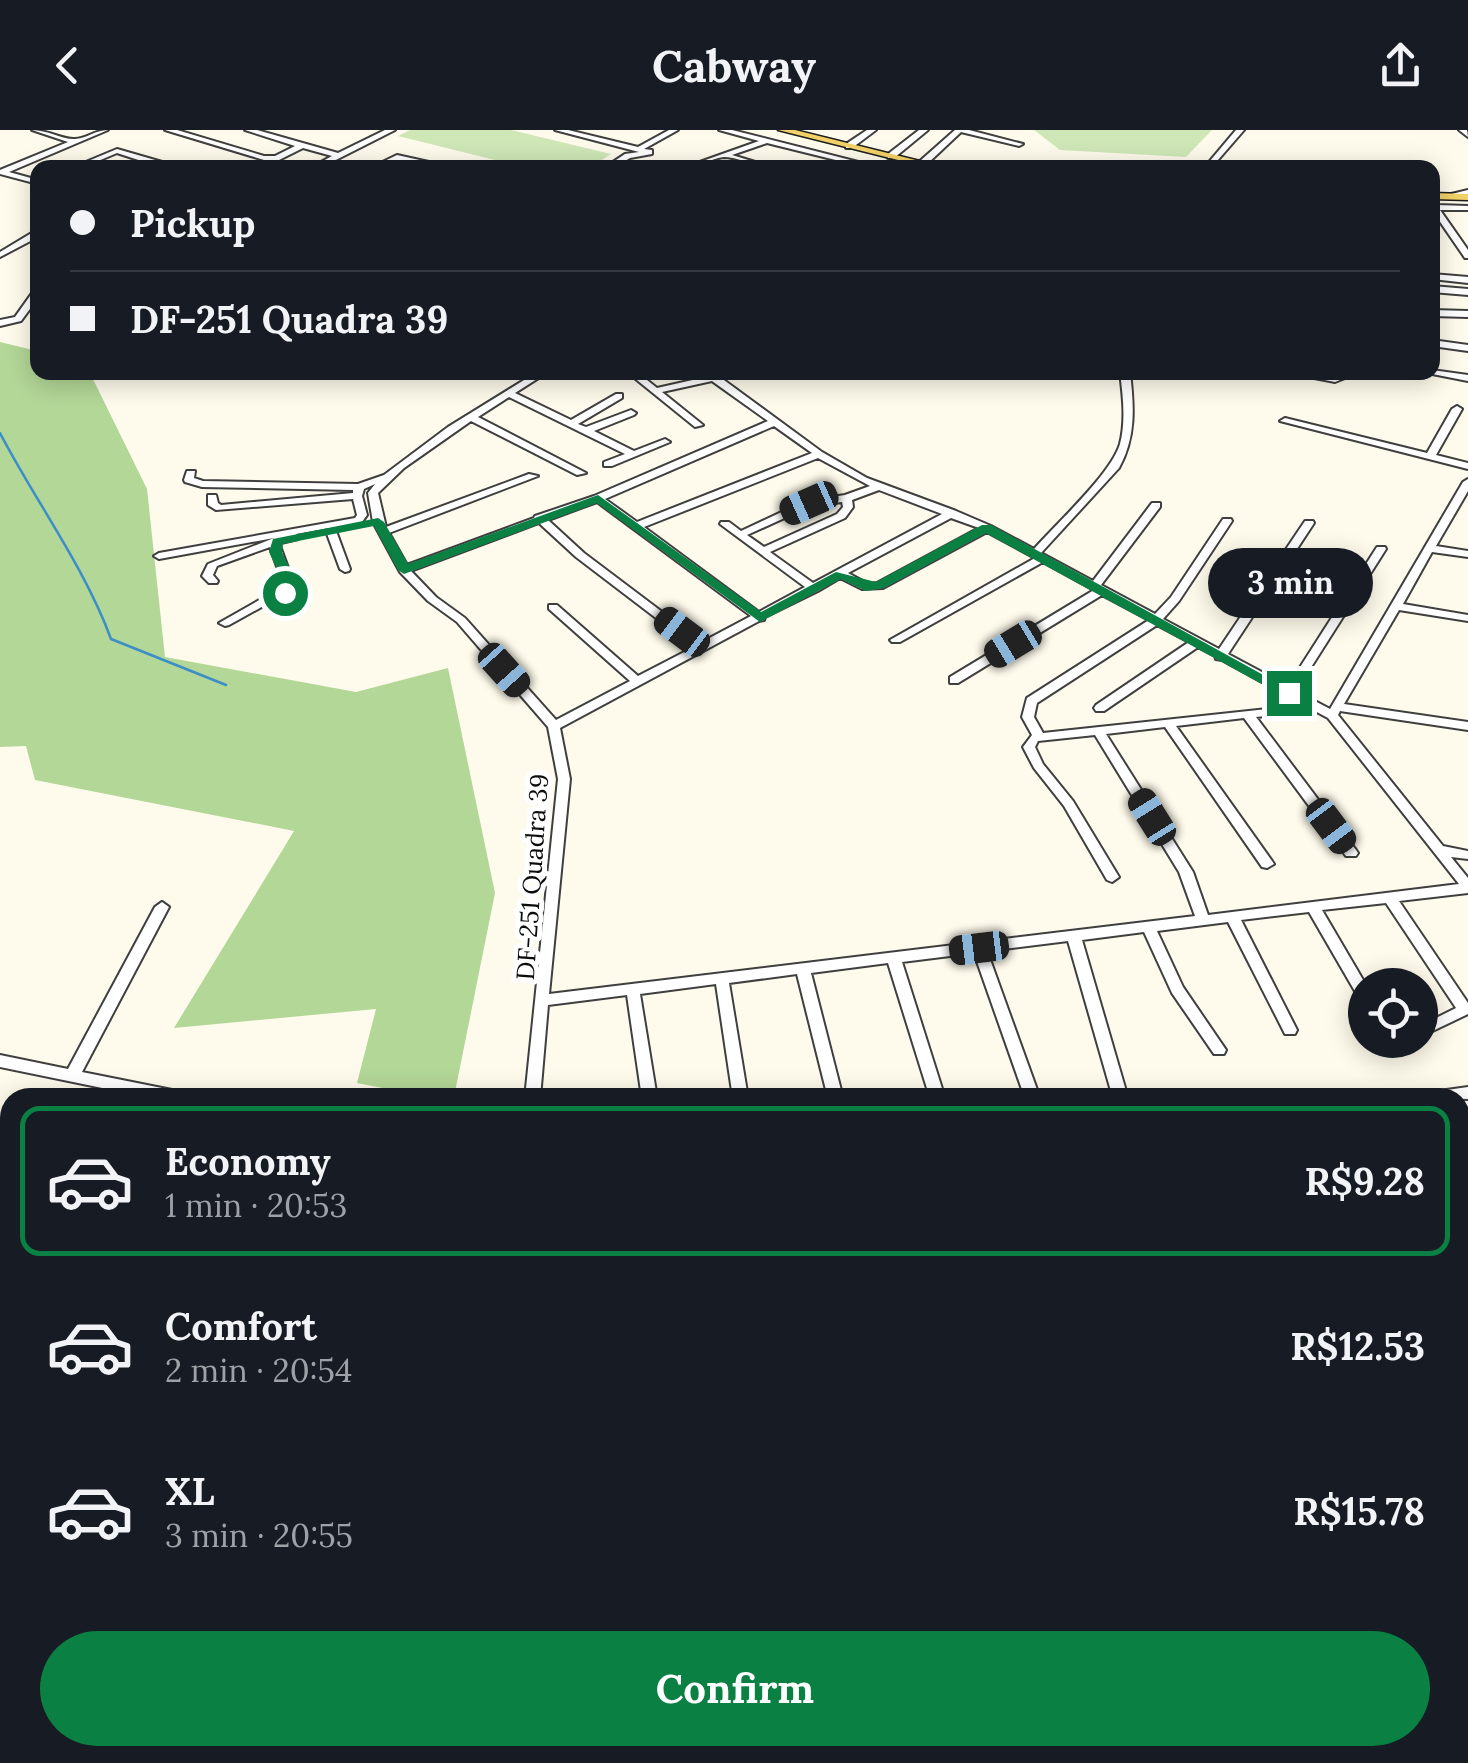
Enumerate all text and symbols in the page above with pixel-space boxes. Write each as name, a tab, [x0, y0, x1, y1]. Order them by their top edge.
text: Cabway	[652, 37, 816, 94]
icon: back	[40, 38, 95, 93]
icon: share	[1373, 38, 1428, 93]
text: Pickup	[130, 199, 255, 247]
text: DF-251 Quadra 39	[130, 295, 448, 343]
car	[775, 477, 843, 529]
callout: 3 min	[1206, 548, 1372, 618]
text: 3 min	[1247, 562, 1334, 603]
route start	[263, 571, 308, 616]
car	[649, 602, 715, 662]
car	[980, 616, 1046, 672]
car	[473, 638, 535, 702]
route end	[1267, 671, 1312, 716]
street label: DF-251 Quadra 39	[509, 773, 555, 981]
car	[1123, 784, 1181, 850]
car	[1301, 793, 1361, 859]
car	[947, 929, 1011, 967]
map controls	[1348, 968, 1438, 1058]
button: locate	[1348, 968, 1438, 1058]
icon: car	[45, 1136, 135, 1226]
text: Economy	[165, 1137, 331, 1185]
text: R$9.28	[1304, 1157, 1425, 1205]
text: 1 min · 20:53	[165, 1185, 347, 1226]
icon: car	[45, 1301, 135, 1391]
text: Comfort	[165, 1302, 317, 1350]
text: R$12.53	[1290, 1322, 1425, 1370]
text: 2 min · 20:54	[165, 1350, 352, 1391]
icon: car	[45, 1466, 135, 1556]
text: XL	[165, 1467, 215, 1515]
text: R$15.78	[1293, 1487, 1425, 1535]
text: 3 min · 20:55	[165, 1515, 353, 1556]
button: Confirm	[40, 1631, 1430, 1746]

